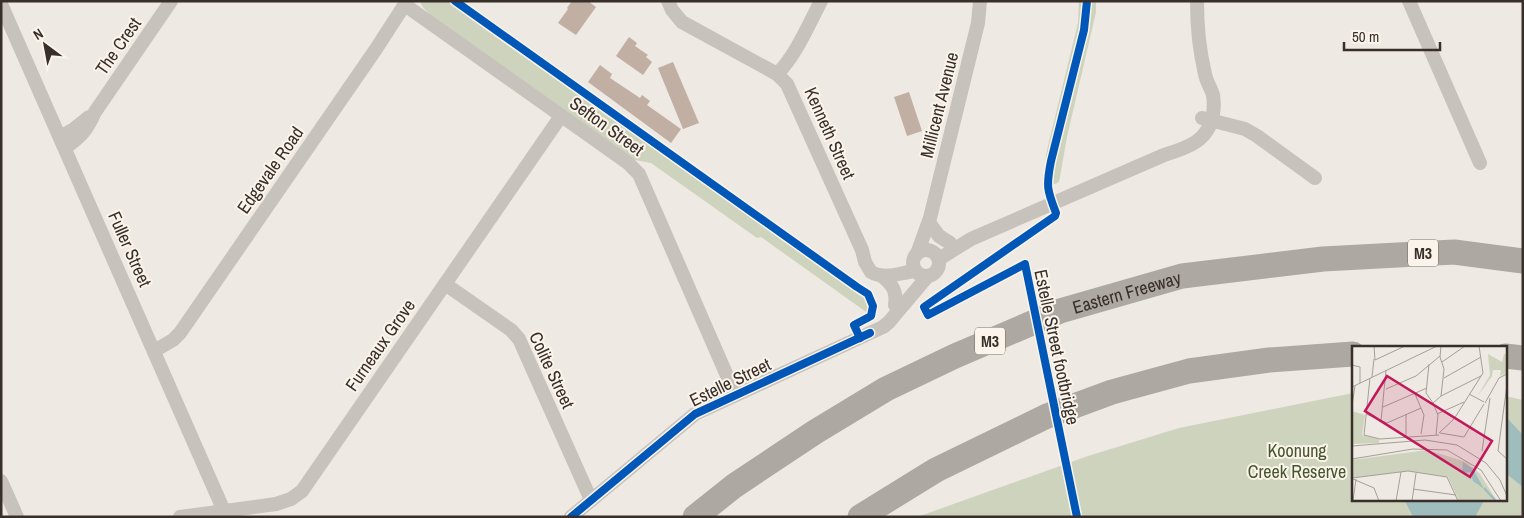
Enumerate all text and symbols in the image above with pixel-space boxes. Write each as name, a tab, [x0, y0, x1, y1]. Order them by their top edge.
street label: The Crest	[89, 12, 147, 80]
north arrow	[20, 20, 70, 70]
scale bar	[1344, 20, 1440, 52]
text: N	[30, 24, 46, 44]
text: 50 m	[1352, 26, 1379, 47]
street label: Millicent Avenue	[914, 50, 964, 160]
street label: Kenneth Street	[799, 83, 861, 183]
street label: Sefton Street	[565, 91, 649, 161]
street label: Edgevale Road	[231, 121, 309, 219]
street label: Fuller Street	[102, 207, 158, 291]
road number: M3	[1408, 240, 1438, 266]
street label: Eastern Freeway	[1069, 264, 1184, 319]
street label: Estelle Street footbridge	[1028, 267, 1086, 427]
street label: Furneaux Grove	[339, 294, 421, 396]
street label: Colite Street	[523, 328, 581, 412]
road number: M3	[975, 328, 1005, 354]
inset map	[1352, 346, 1506, 500]
street label: Estelle Street	[685, 352, 775, 412]
park label: Koonung Creek Reserve	[1248, 438, 1346, 484]

